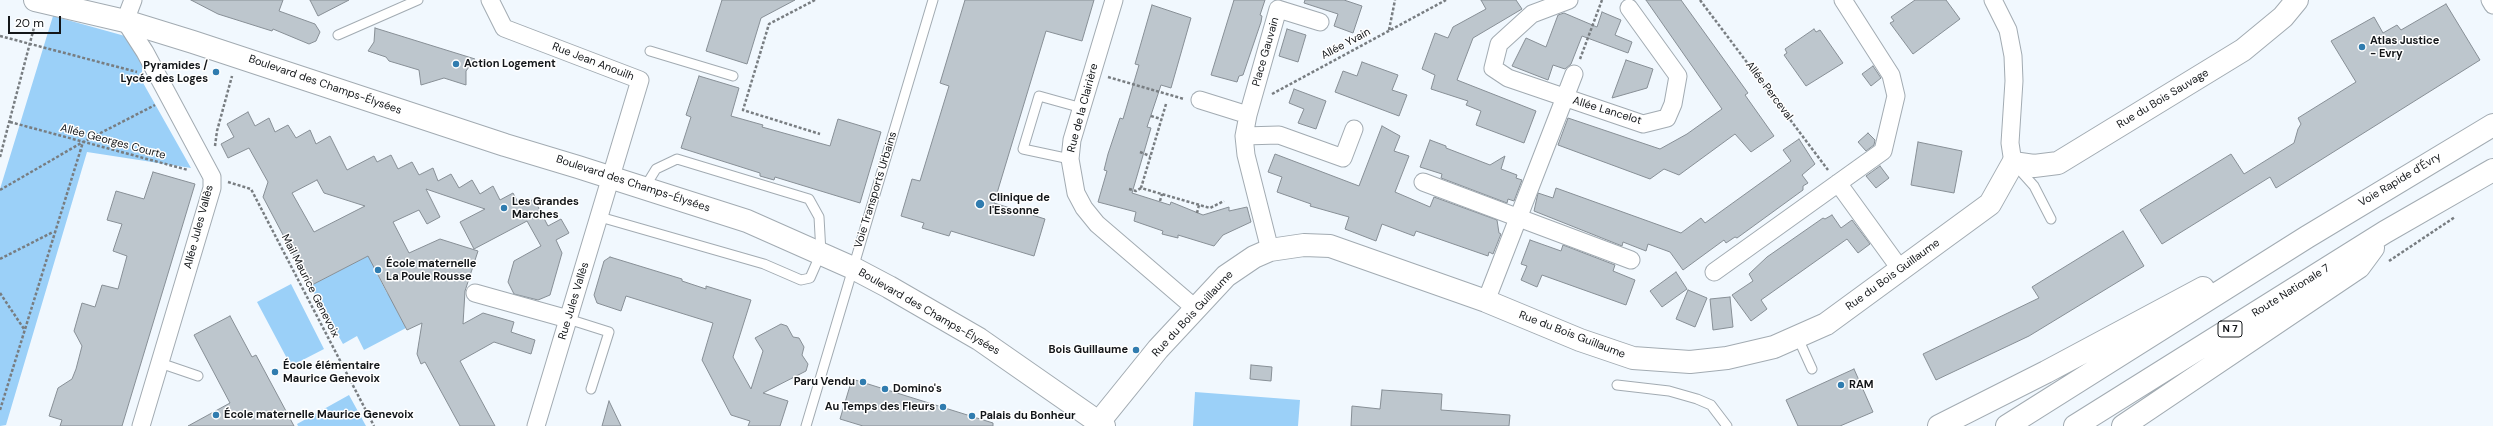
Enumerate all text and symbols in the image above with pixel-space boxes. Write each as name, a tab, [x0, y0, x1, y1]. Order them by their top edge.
scale bar	[10, 8, 63, 34]
text: 20 m	[15, 15, 44, 31]
street label: Place Gauvain	[1250, 16, 1282, 88]
street label: Allée Yvain	[1319, 25, 1373, 63]
place label: Atlas Justice - Evry	[2370, 34, 2439, 60]
street label: Rue Jean Anouilh	[550, 40, 636, 84]
marker: Atlas Justice - Evry	[2357, 42, 2367, 52]
street label: Boulevard des Champs-Élysées	[247, 53, 403, 117]
place label: Action Logement	[464, 57, 556, 71]
place label: Pyramides / Lycée des Loges	[121, 59, 208, 85]
marker: Action Logement	[451, 59, 461, 69]
street label: Allée Perceval	[1743, 59, 1795, 123]
street label: Rue de la Clairière	[1065, 62, 1101, 154]
street label: Rue du Bois Sauvage	[2115, 66, 2211, 132]
marker: Pyramides / Lycée des Loges	[211, 67, 221, 77]
street label: Allée Lancelot	[1571, 94, 1643, 128]
street label: Allée Georges Courte	[59, 122, 167, 162]
street label: Voie Transports Urbains	[852, 130, 900, 250]
street label: Voie Rapide d'Évry	[2356, 150, 2444, 210]
street label: Boulevard des Champs-Élysées	[554, 153, 712, 215]
street label: Allée Jules Vallès	[181, 184, 217, 270]
place label: Clinique de l'Essonne	[989, 191, 1050, 217]
place label: Les Grandes Marches	[512, 195, 579, 221]
marker: Clinique de l'Essonne	[974, 198, 986, 210]
marker: Les Grandes Marches	[499, 203, 509, 213]
street label: Mail Maurice Genevoix	[278, 232, 342, 340]
street label: Rue du Bois Guillaume	[1843, 236, 1943, 314]
place label: École maternelle La Poule Rousse	[386, 257, 476, 283]
street label: Rue Jules Vallès	[556, 261, 592, 341]
street label: Route Nationale 7	[2250, 262, 2332, 320]
marker: École maternelle La Poule Rousse	[373, 265, 383, 275]
street label: Boulevard des Champs-Élysées	[856, 266, 1002, 358]
street label: Rue du Bois Guillaume	[1150, 268, 1236, 360]
street label: Rue du Bois Guillaume	[1517, 309, 1627, 361]
road number: N 7	[2218, 321, 2242, 337]
place label: Bois Guillaume	[1048, 343, 1128, 357]
marker: Bois Guillaume	[1131, 345, 1141, 355]
place label: École élémentaire Maurice Genevoix	[283, 359, 380, 385]
marker: École élémentaire Maurice Genevoix	[270, 367, 280, 377]
place label: Paru Vendu	[794, 375, 855, 389]
marker: Paru Vendu	[858, 377, 868, 387]
place label: RAM	[1849, 378, 1873, 392]
marker: RAM	[1836, 380, 1846, 390]
place label: Domino's	[893, 382, 942, 396]
marker: Domino's	[880, 384, 890, 394]
place label: Au Temps des Fleurs	[825, 400, 935, 414]
marker: Au Temps des Fleurs	[938, 402, 948, 412]
place label: École maternelle Maurice Genevoix	[224, 408, 414, 422]
place label: Palais du Bonheur	[980, 409, 1075, 423]
marker: École maternelle Maurice Genevoix	[211, 410, 221, 420]
marker: Palais du Bonheur	[967, 411, 977, 421]

